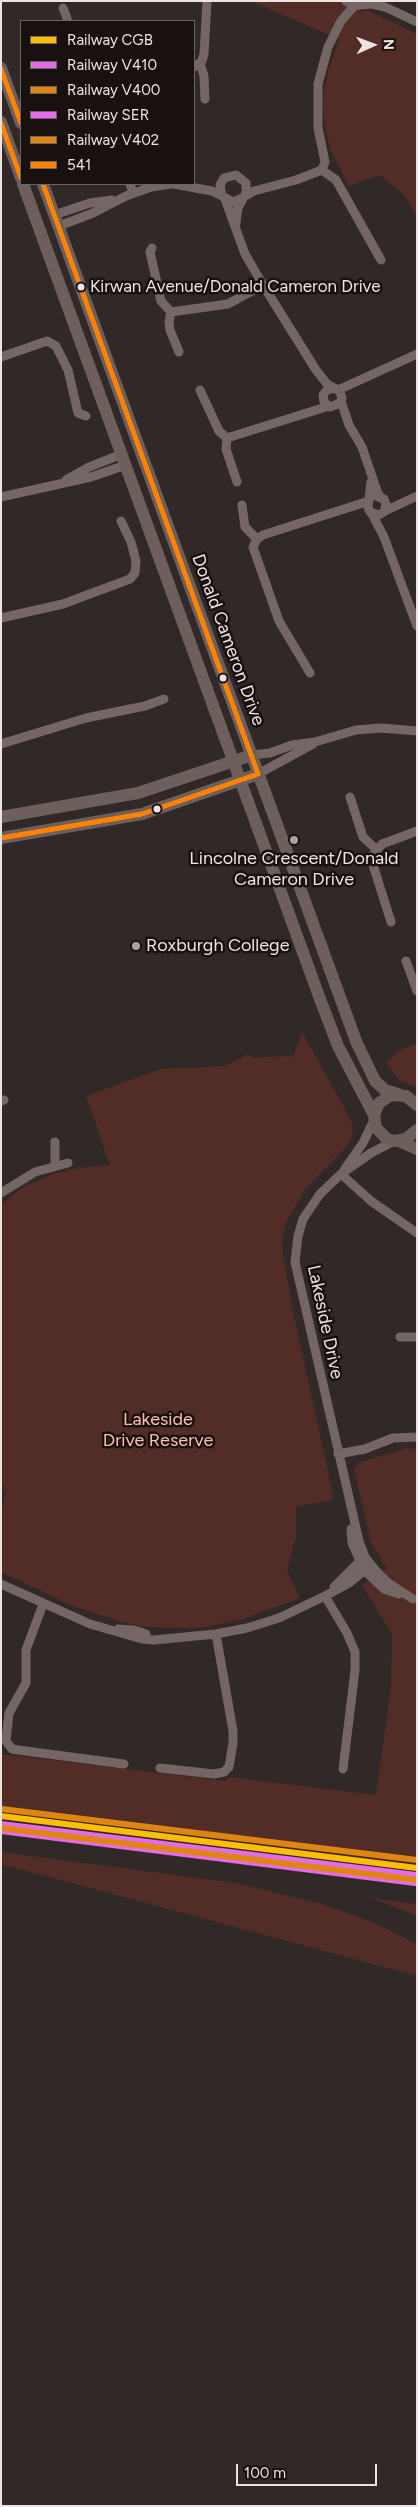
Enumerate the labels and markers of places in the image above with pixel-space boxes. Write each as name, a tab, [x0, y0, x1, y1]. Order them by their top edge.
place label: Kirwan Avenue/Donald Cameron Drive	[90, 277, 381, 297]
marker: Kirwan Avenue/Donald Cameron Drive	[76, 282, 86, 292]
unlabelled marker	[218, 673, 228, 683]
unlabelled marker	[152, 804, 162, 814]
marker: Lincolne Crescent/Donald Cameron Drive	[288, 834, 300, 846]
place label: Lincolne Crescent/Donald Cameron Drive	[189, 848, 399, 891]
place label: Roxburgh College	[146, 935, 289, 957]
marker: Roxburgh College	[130, 940, 142, 952]

